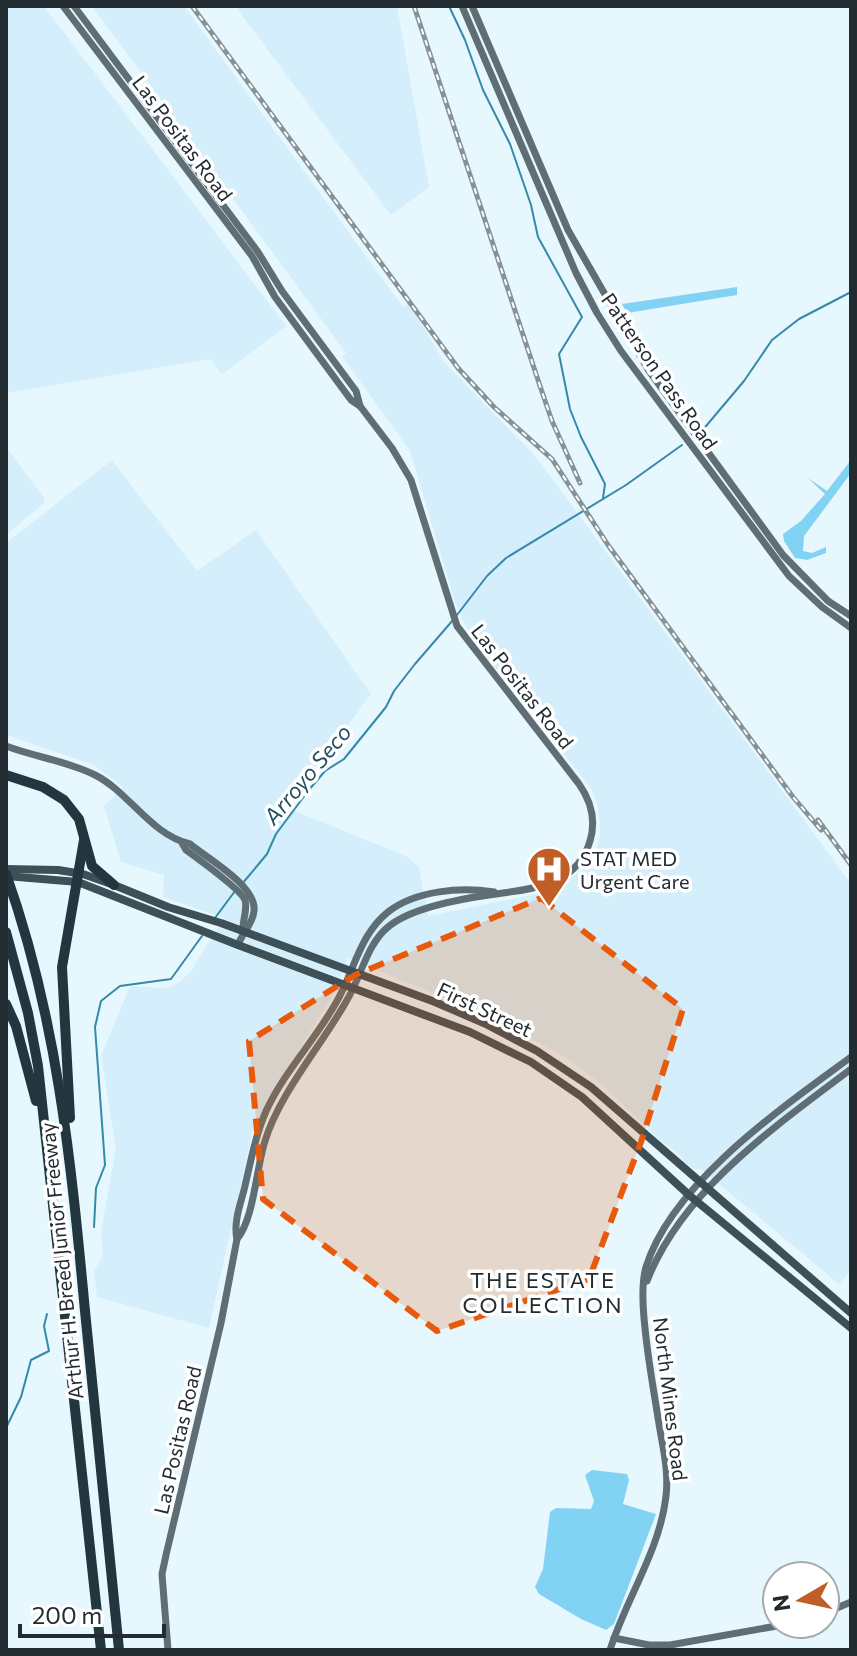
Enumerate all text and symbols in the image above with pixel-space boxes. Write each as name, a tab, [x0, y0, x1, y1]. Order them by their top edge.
street label: Las Positas Road	[128, 70, 238, 206]
street label: Patterson Pass Road	[597, 288, 723, 454]
street label: Las Positas Road	[467, 619, 579, 753]
water label: Arroyo Seco	[257, 719, 357, 830]
hospital icon: STAT MED Urgent Care	[525, 845, 573, 908]
place label: STAT MED Urgent Care	[580, 846, 690, 893]
street label: First Street	[434, 977, 536, 1041]
street label: Arthur H. Breed Junior Freeway	[35, 1121, 87, 1401]
district label: THE ESTATE COLLECTION	[462, 1266, 624, 1318]
street label: North Mines Road	[649, 1316, 693, 1482]
street label: Las Positas Road	[148, 1364, 206, 1516]
north arrow	[761, 1560, 841, 1640]
scale bar	[20, 1588, 164, 1638]
text: N	[766, 1593, 795, 1613]
text: 200 m	[32, 1600, 102, 1629]

